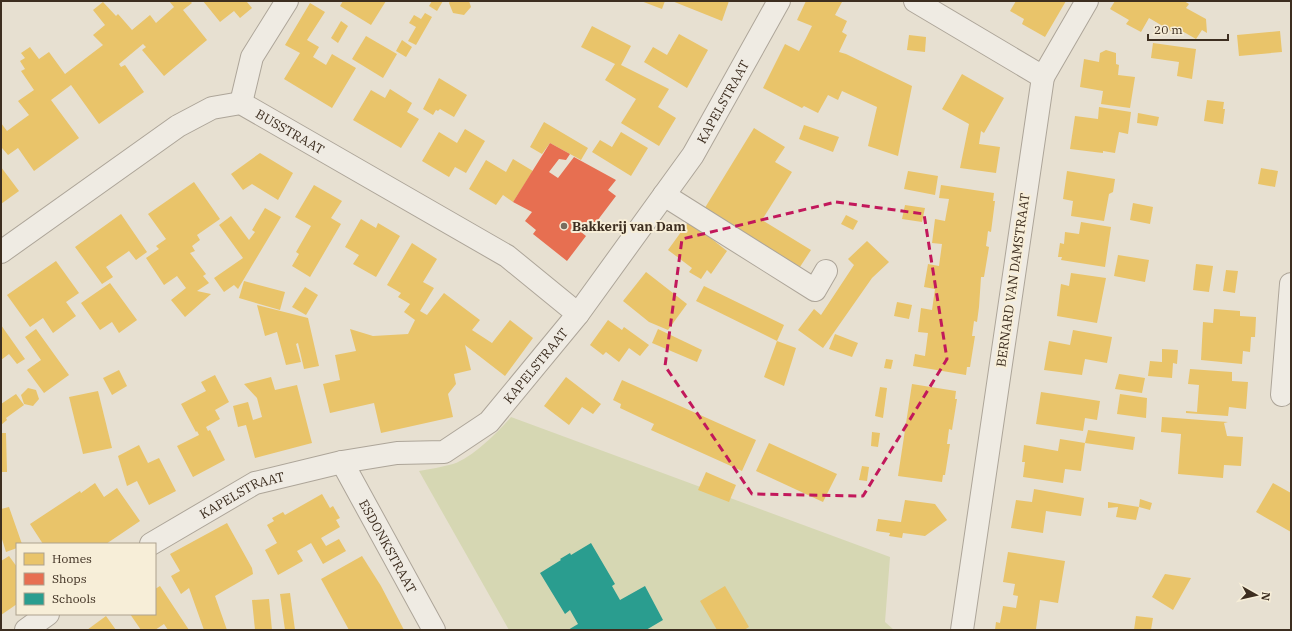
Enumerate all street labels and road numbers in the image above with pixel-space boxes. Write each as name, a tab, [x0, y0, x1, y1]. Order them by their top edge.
street label: KAPELSTRAAT	[693, 57, 753, 147]
street label: BUSSTRAAT	[253, 105, 328, 158]
street label: BERNARD VAN DAMSTRAAT	[992, 191, 1034, 368]
street label: KAPELSTRAAT	[499, 324, 572, 407]
street label: KAPELSTRAAT	[196, 468, 287, 522]
street label: ESDONKSTRAAT	[356, 496, 421, 597]

